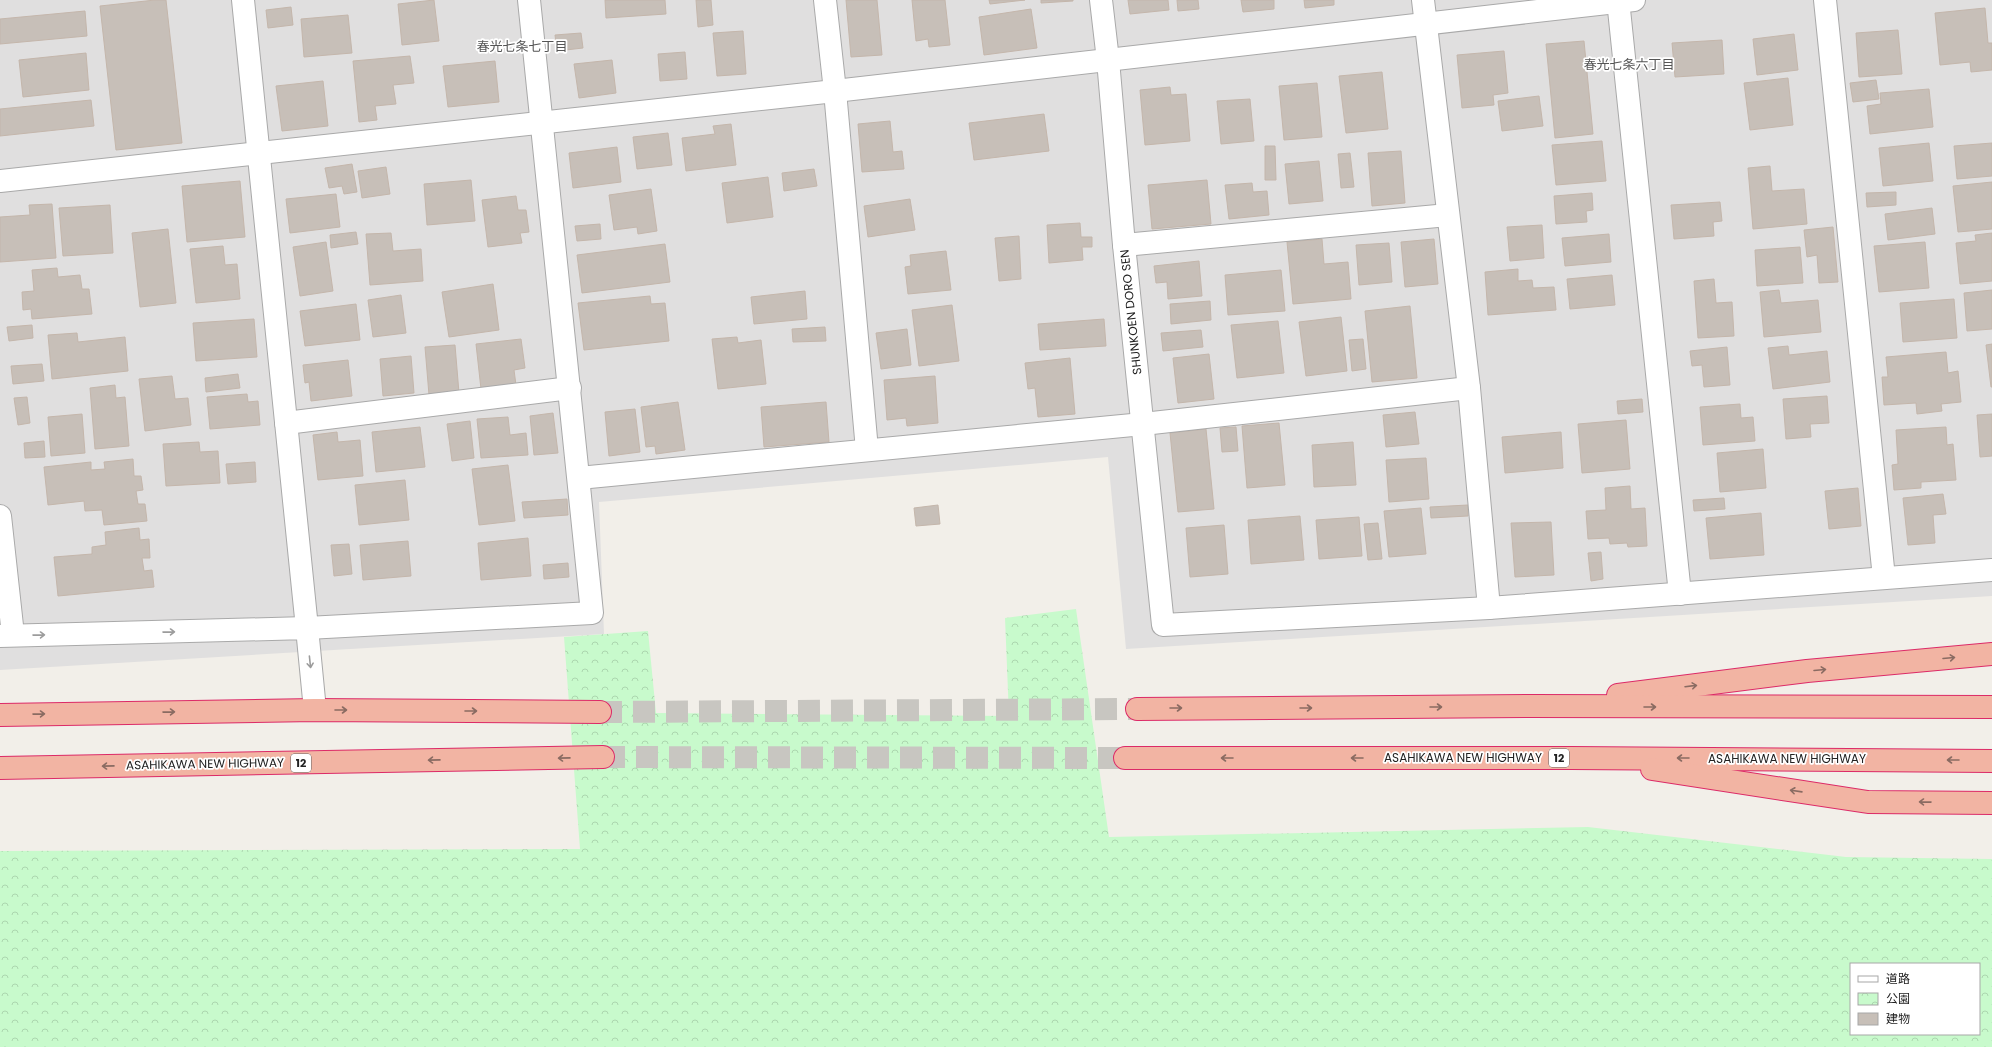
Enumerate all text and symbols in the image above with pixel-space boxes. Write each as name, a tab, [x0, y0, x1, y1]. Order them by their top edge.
district label: 春光七条七丁目	[476, 37, 568, 56]
district label: 春光七条六丁目	[1583, 55, 1675, 74]
street label: SHUNKOEN DORO SEN	[1115, 249, 1146, 375]
one-way arrow	[162, 628, 175, 635]
one-way arrow	[32, 631, 45, 638]
one-way arrow	[1942, 654, 1955, 662]
one-way arrow	[307, 655, 314, 668]
one-way arrow	[1813, 666, 1826, 673]
one-way arrow	[1684, 682, 1697, 690]
one-way arrow	[1429, 703, 1442, 711]
one-way arrow	[1643, 703, 1656, 711]
one-way arrow	[1299, 704, 1312, 712]
one-way arrow	[1169, 705, 1182, 712]
one-way arrow	[334, 706, 347, 714]
one-way arrow	[464, 707, 477, 715]
one-way arrow	[162, 708, 175, 716]
one-way arrow	[32, 710, 45, 718]
street label: ASAHIKAWA NEW HIGHWAY	[1384, 749, 1542, 766]
road number: 12	[1549, 749, 1569, 767]
street label: ASAHIKAWA NEW HIGHWAY	[1708, 750, 1866, 767]
street label: ASAHIKAWA NEW HIGHWAY	[126, 754, 284, 773]
road number: 12	[291, 754, 311, 772]
one-way arrow	[558, 754, 571, 762]
one-way arrow	[1221, 754, 1234, 762]
one-way arrow	[1351, 754, 1364, 762]
one-way arrow	[1677, 754, 1690, 762]
one-way arrow	[428, 756, 441, 764]
one-way arrow	[1947, 756, 1960, 764]
one-way arrow	[102, 762, 115, 770]
one-way arrow	[1790, 787, 1803, 795]
one-way arrow	[1919, 798, 1932, 806]
legend	[1850, 963, 1980, 1035]
text: 道路	[1886, 970, 1910, 987]
text: 公園	[1886, 990, 1910, 1007]
text: 建物	[1886, 1010, 1910, 1027]

